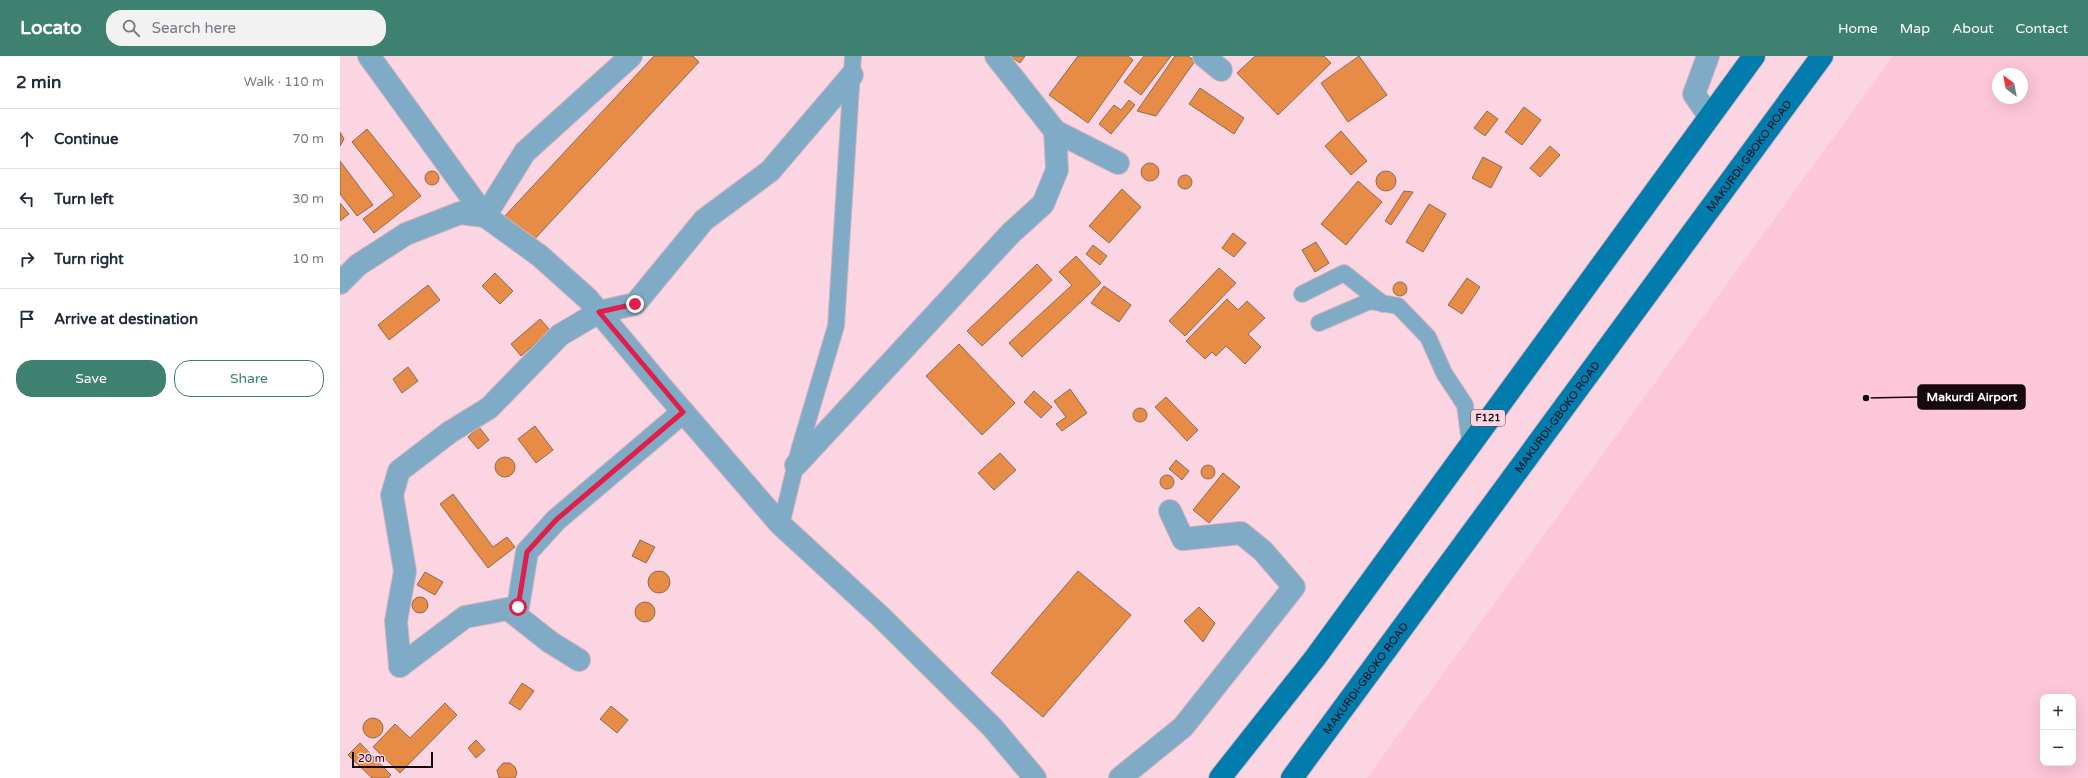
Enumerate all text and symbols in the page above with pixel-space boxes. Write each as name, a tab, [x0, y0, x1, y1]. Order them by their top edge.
search box	[106, 10, 386, 46]
text: Locato	[20, 17, 82, 39]
icon: search	[120, 17, 142, 39]
text: Search here	[152, 19, 236, 37]
text: Home	[1838, 20, 1878, 37]
text: Map	[1900, 20, 1930, 37]
text: About	[1952, 20, 1994, 37]
text: Contact	[2016, 20, 2068, 37]
north arrow	[1992, 68, 2028, 104]
text: 2 min	[16, 72, 61, 93]
text: Walk · 110 m	[244, 74, 324, 90]
street label: MAKURDI-GBOKO ROAD	[1704, 97, 1794, 214]
icon: ahead	[16, 128, 38, 150]
text: Continue	[54, 130, 118, 148]
text: 70 m	[292, 131, 324, 147]
icon: left	[16, 188, 38, 210]
text: Turn left	[54, 190, 114, 208]
text: 30 m	[292, 191, 324, 207]
icon: right	[16, 248, 38, 270]
text: Turn right	[54, 250, 124, 268]
text: 10 m	[292, 251, 324, 267]
route end	[626, 295, 644, 313]
icon: arrive	[16, 308, 38, 330]
text: Arrive at destination	[54, 310, 198, 328]
street label: MAKURDI-GBOKO ROAD	[1512, 359, 1602, 475]
button: Save	[16, 360, 166, 397]
button: Share	[174, 360, 324, 397]
callout: Makurdi Airport	[1918, 385, 2025, 409]
text: Makurdi Airport	[1927, 390, 2018, 405]
road number: F121	[1471, 410, 1505, 426]
route start	[509, 598, 527, 616]
street label: MAKURDI-GBOKO ROAD	[1320, 620, 1411, 736]
map controls	[2040, 694, 2076, 766]
button: +	[2040, 694, 2076, 730]
button: −	[2040, 730, 2076, 766]
scale bar	[352, 750, 433, 769]
text: 20 m	[358, 752, 385, 765]

